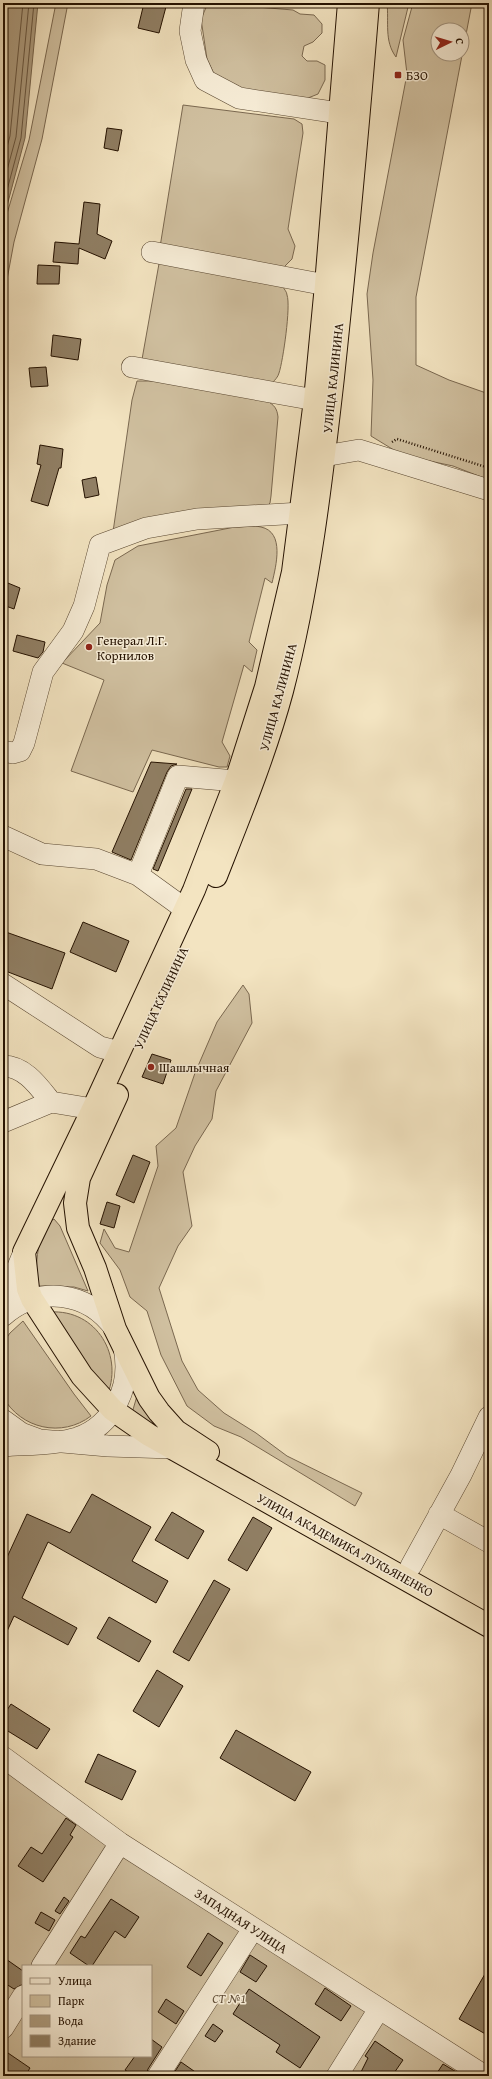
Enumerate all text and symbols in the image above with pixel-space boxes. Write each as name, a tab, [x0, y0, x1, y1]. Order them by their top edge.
north arrow	[430, 22, 470, 62]
text: С	[452, 37, 468, 45]
place label: БЗО	[406, 66, 428, 85]
marker: БЗО	[393, 70, 403, 80]
street label: УЛИЦА КАЛИНИНА	[318, 322, 348, 434]
place label: Генерал Л.Г. Корнилов	[97, 631, 167, 665]
street label: УЛИЦА КАЛИНИНА	[254, 641, 302, 753]
marker: Генерал Л.Г. Корнилов	[84, 642, 94, 652]
street label: УЛИЦА КАЛИНИНА	[129, 944, 193, 1052]
place label: Шашлычная	[159, 1058, 230, 1077]
marker: Шашлычная	[146, 1062, 156, 1072]
street label: УЛИЦА АКАДЕМИКА ЛУКЬЯНЕНКО	[253, 1488, 437, 1602]
street label: ЗАПАДНАЯ УЛИЦА	[191, 1884, 291, 1958]
legend	[22, 1965, 152, 2057]
text: Улица	[58, 1972, 92, 1989]
park label: СТ №1	[212, 1989, 246, 2008]
text: Парк	[58, 1992, 85, 2009]
text: Вода	[58, 2012, 83, 2029]
text: Здание	[58, 2032, 97, 2049]

